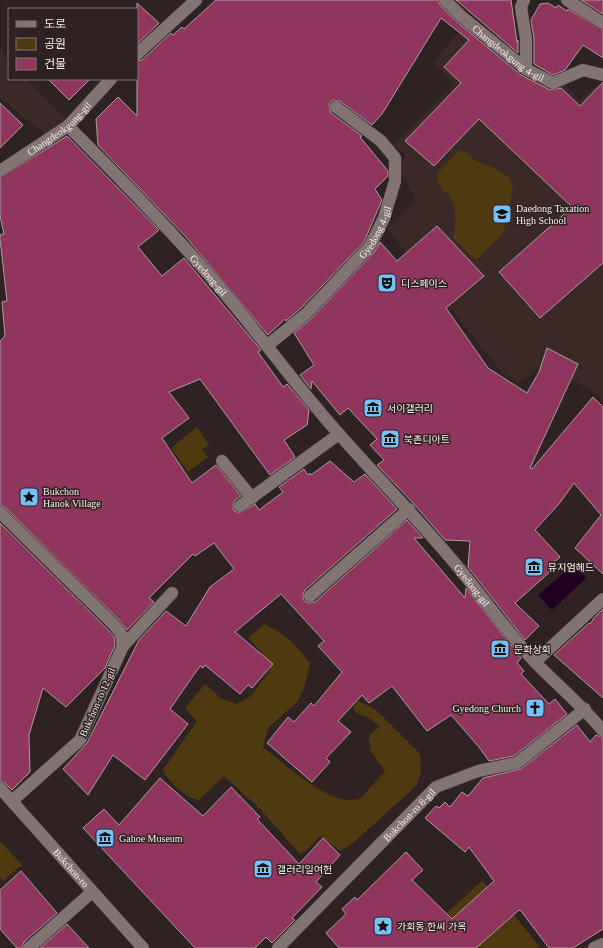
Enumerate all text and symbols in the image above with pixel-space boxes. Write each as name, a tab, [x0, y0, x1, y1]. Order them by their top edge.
legend	[8, 8, 138, 80]
text: 도로	[44, 17, 66, 31]
street label: Changdeokgung 4-gil	[470, 23, 546, 84]
text: 공원	[44, 37, 66, 51]
text: 건물	[44, 57, 66, 71]
street label: Changdeokgung-gil	[25, 99, 94, 158]
school or university icon: Daedong Taxation High School	[491, 203, 513, 225]
place label: Daedong Taxation High School	[516, 203, 589, 226]
street label: Gyedong 4-gil	[356, 205, 393, 261]
street label: Gyedong-gil	[188, 252, 229, 298]
theatre icon: 디스페이스	[376, 272, 398, 294]
place label: 디스페이스	[401, 278, 447, 289]
museum icon: 서이갤러리	[362, 397, 384, 419]
place label: 서이갤러리	[387, 403, 433, 414]
museum icon: 북촌디아트	[379, 428, 401, 450]
place label: 북촌디아트	[404, 434, 450, 445]
place icon: Bukchon Hanok Village	[18, 486, 40, 508]
place label: Bukchon Hanok Village	[43, 486, 101, 509]
museum icon: 뮤지엄헤드	[523, 556, 545, 578]
street label: Gyedong-gil	[452, 562, 492, 609]
place label: 뮤지엄헤드	[548, 562, 594, 573]
museum icon: 문화상회	[489, 638, 511, 660]
place label: 문화상회	[514, 644, 551, 655]
street label: Bukchon-ro 12-gil	[77, 666, 118, 738]
church icon: Gyedong Church	[524, 697, 546, 719]
place label: Gyedong Church	[452, 703, 521, 714]
street label: Bukchon-ro 8-gil	[381, 786, 438, 843]
museum icon: Gahoe Museum	[94, 827, 116, 849]
place label: Gahoe Museum	[119, 833, 183, 844]
street label: Bukchon-ro	[51, 847, 91, 890]
museum icon: 갤러리일여헌	[252, 858, 274, 880]
place label: 갤러리일여헌	[277, 864, 332, 875]
place icon: 가회동 한씨 가옥	[372, 915, 394, 937]
place label: 가회동 한씨 가옥	[397, 921, 466, 932]

